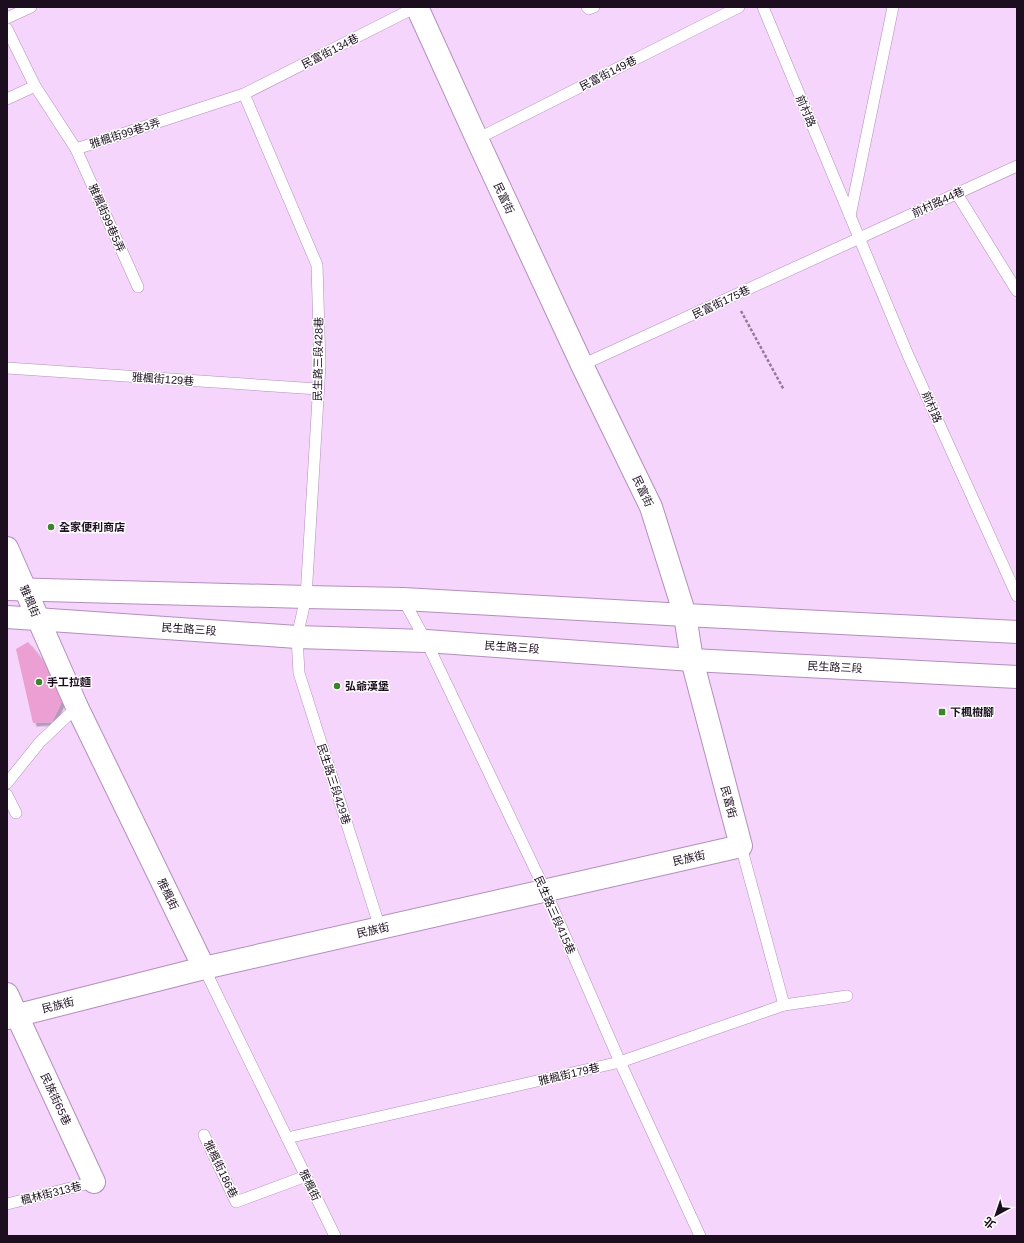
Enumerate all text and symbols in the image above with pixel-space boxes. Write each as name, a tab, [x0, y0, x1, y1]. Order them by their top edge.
street label: 民富街134巷	[299, 31, 361, 71]
street label: 民富街149巷	[577, 53, 639, 93]
street label: 前村路	[794, 93, 818, 129]
street label: 雅楓街99巷3弄	[88, 116, 162, 150]
street label: 民富街	[492, 181, 516, 215]
street label: 雅楓街99巷5弄	[87, 182, 127, 254]
street label: 前村路44巷	[910, 185, 966, 219]
street label: 民富街175巷	[690, 283, 752, 321]
street label: 民生路三段428巷	[311, 317, 325, 401]
street label: 雅楓街129巷	[131, 371, 195, 387]
street label: 前村路	[920, 389, 944, 425]
street label: 民富街	[631, 474, 655, 508]
place label: 全家便利商店	[59, 521, 125, 533]
marker: 全家便利商店	[46, 522, 56, 532]
street label: 雅楓街	[18, 583, 42, 619]
street label: 民生路三段	[161, 621, 217, 637]
street label: 民生路三段	[484, 639, 540, 655]
street label: 民生路三段	[807, 660, 863, 674]
place label: 手工拉麵	[47, 676, 91, 688]
marker: 手工拉麵	[34, 677, 44, 687]
place label: 弘爺漢堡	[345, 680, 389, 692]
marker: 弘爺漢堡	[332, 681, 342, 691]
place label: 下楓樹腳	[950, 706, 994, 718]
marker: 下楓樹腳	[937, 707, 947, 717]
street label: 民生路三段429巷	[315, 742, 353, 826]
street label: 民富街	[719, 785, 739, 819]
street label: 民族街	[672, 848, 706, 868]
street label: 民生路三段415巷	[532, 874, 578, 956]
street label: 雅楓街	[155, 877, 181, 911]
street label: 民族街	[356, 920, 390, 940]
street label: 民族街	[41, 995, 75, 1015]
street label: 雅楓街179巷	[537, 1061, 601, 1087]
street label: 民族街65巷	[39, 1071, 73, 1127]
street label: 雅楓街186巷	[202, 1138, 240, 1200]
street label: 雅楓街	[297, 1168, 323, 1202]
street label: 楓林街313巷	[19, 1180, 83, 1206]
north arrow	[976, 1195, 1016, 1235]
text: 北	[982, 1215, 998, 1231]

